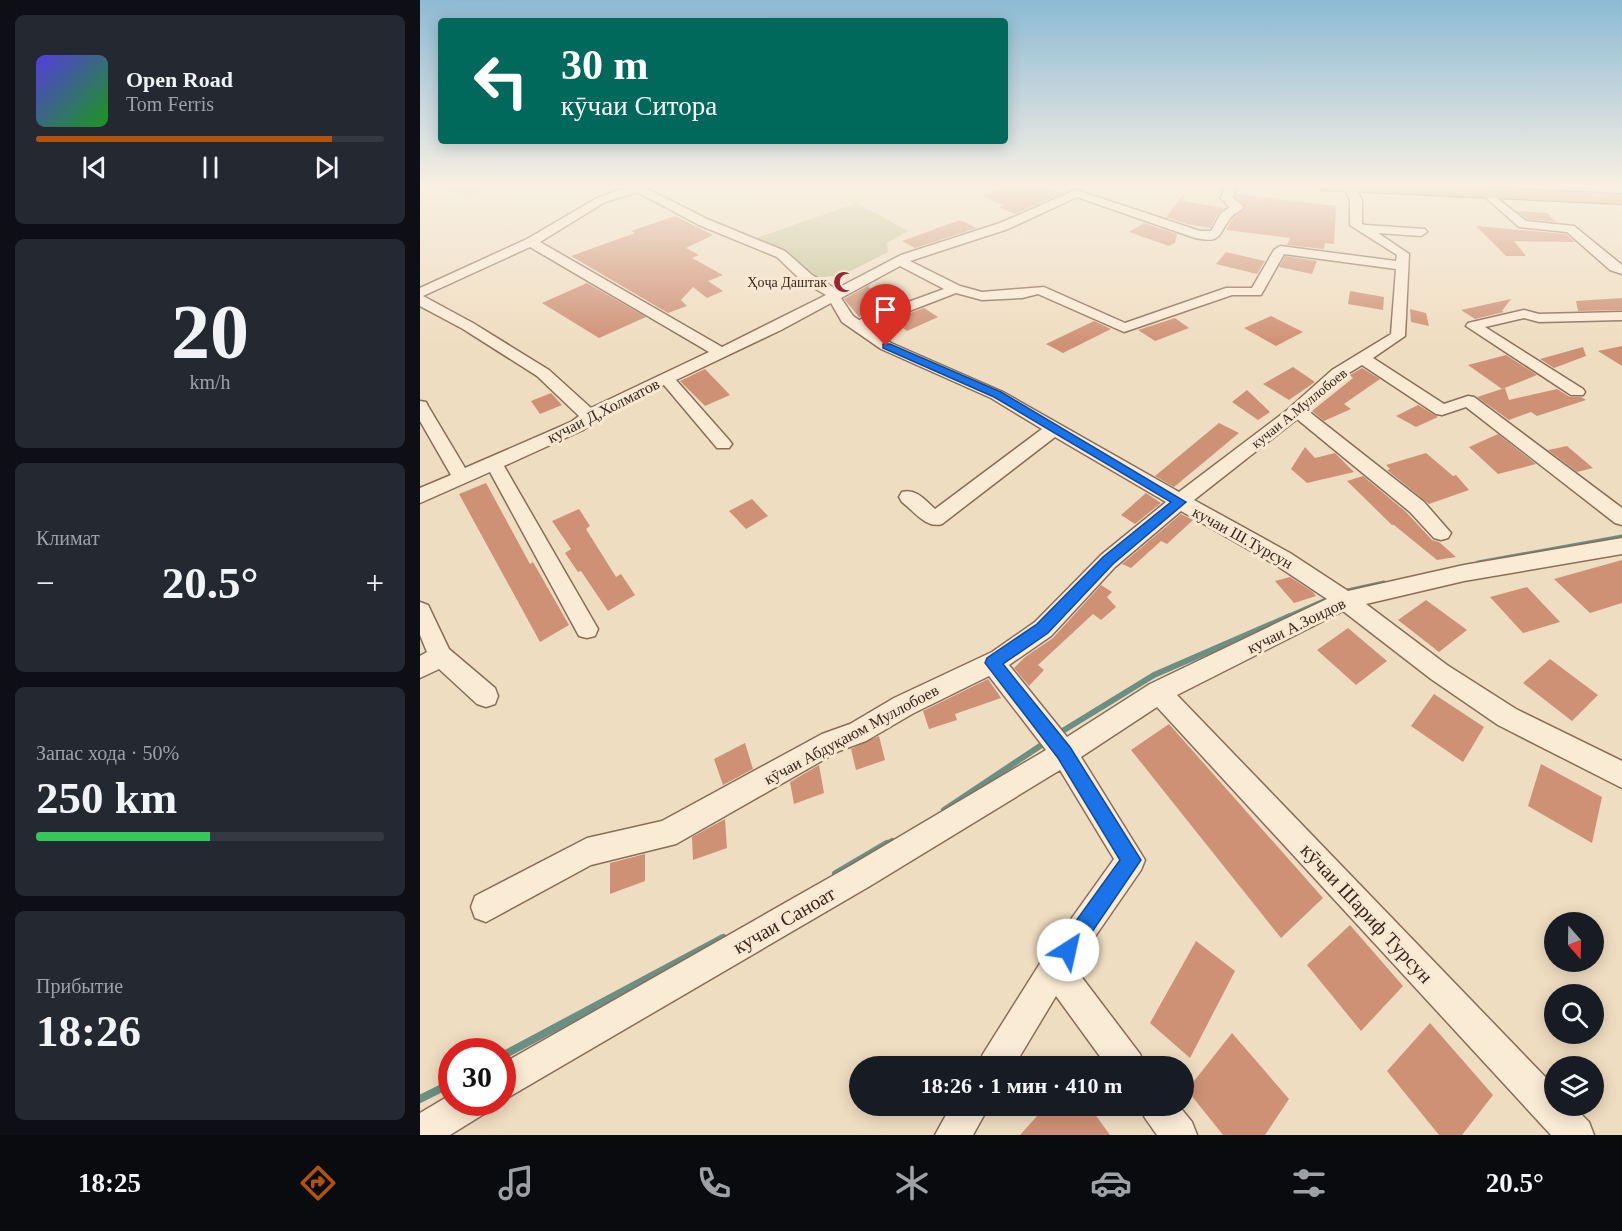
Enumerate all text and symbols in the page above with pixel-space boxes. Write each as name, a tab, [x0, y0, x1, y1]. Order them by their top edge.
icon: left	[462, 42, 540, 120]
text: 30 m	[561, 42, 649, 88]
text: Open Road	[126, 67, 233, 92]
text: кӯчаи Ситора	[561, 91, 717, 121]
text: Tom Ferris	[126, 93, 214, 115]
icon: previous	[78, 151, 111, 184]
icon: pause	[194, 151, 227, 184]
icon: next	[310, 151, 343, 184]
mosque icon: Ҳоҷа Даштак	[832, 270, 856, 294]
place label: Ҳоҷа Даштак	[747, 275, 827, 290]
pin	[860, 284, 911, 346]
text: 20	[171, 288, 249, 375]
icon: arrive	[869, 293, 902, 326]
street label: кучаи А.Муллобоев	[1249, 365, 1350, 451]
text: km/h	[189, 371, 231, 393]
street label: кучаи Д,Холматов	[544, 375, 663, 447]
street label: кучаи Ш.Турсун	[1189, 503, 1296, 573]
text: Климат	[36, 527, 100, 549]
text: 20.5°	[162, 558, 258, 608]
text: −	[36, 565, 55, 601]
text: +	[365, 565, 384, 601]
street label: кучаи А.Зоидов	[1244, 594, 1349, 657]
street label: кӯчаи Абдуқаюм Муллобоев	[761, 681, 942, 789]
text: Запас хода · 50%	[36, 742, 179, 764]
text: 250 km	[36, 773, 177, 823]
street label: кӯчаи Шариф Турсун	[1296, 839, 1438, 988]
street label: кучаи Саноат	[729, 882, 840, 959]
north arrow	[1544, 912, 1604, 972]
map controls	[1544, 912, 1604, 1116]
position arrow	[1036, 918, 1100, 982]
text: Прибытие	[36, 975, 123, 997]
button: search	[1544, 984, 1604, 1044]
text: 18:26	[36, 1006, 141, 1056]
speed limit sign: 30	[438, 1038, 516, 1116]
button: layers	[1544, 1056, 1604, 1116]
text: 18:26 · 1 мин · 410 m	[921, 1073, 1122, 1098]
icon: directions	[297, 1162, 339, 1204]
icon: music	[495, 1162, 537, 1204]
icon: phone	[693, 1162, 735, 1204]
icon: climate	[891, 1162, 933, 1204]
icon: car	[1090, 1162, 1132, 1204]
icon: filters	[1288, 1162, 1330, 1204]
text: 18:25	[78, 1168, 141, 1198]
text: 20.5°	[1486, 1168, 1544, 1198]

